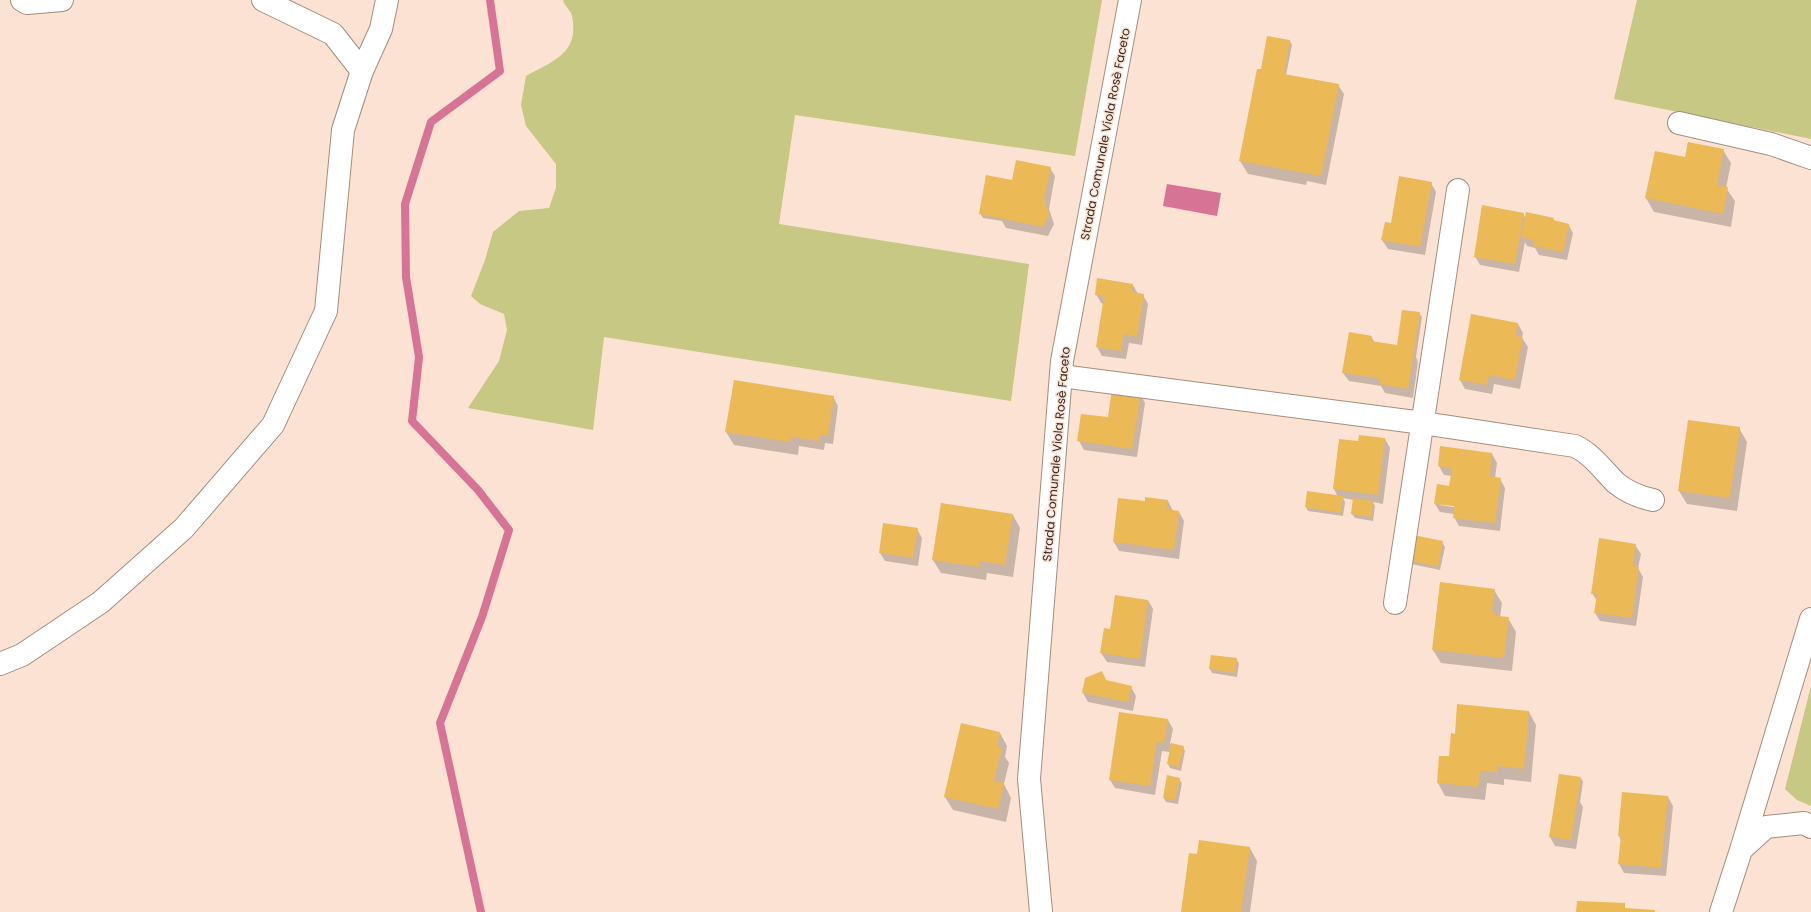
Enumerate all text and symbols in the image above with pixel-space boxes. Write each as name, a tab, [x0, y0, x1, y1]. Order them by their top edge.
street label: Strada Comunale Viola Rosè Faceto	[1076, 26, 1134, 241]
street label: Strada Comunale Viola Rosè Faceto	[1038, 346, 1074, 562]

